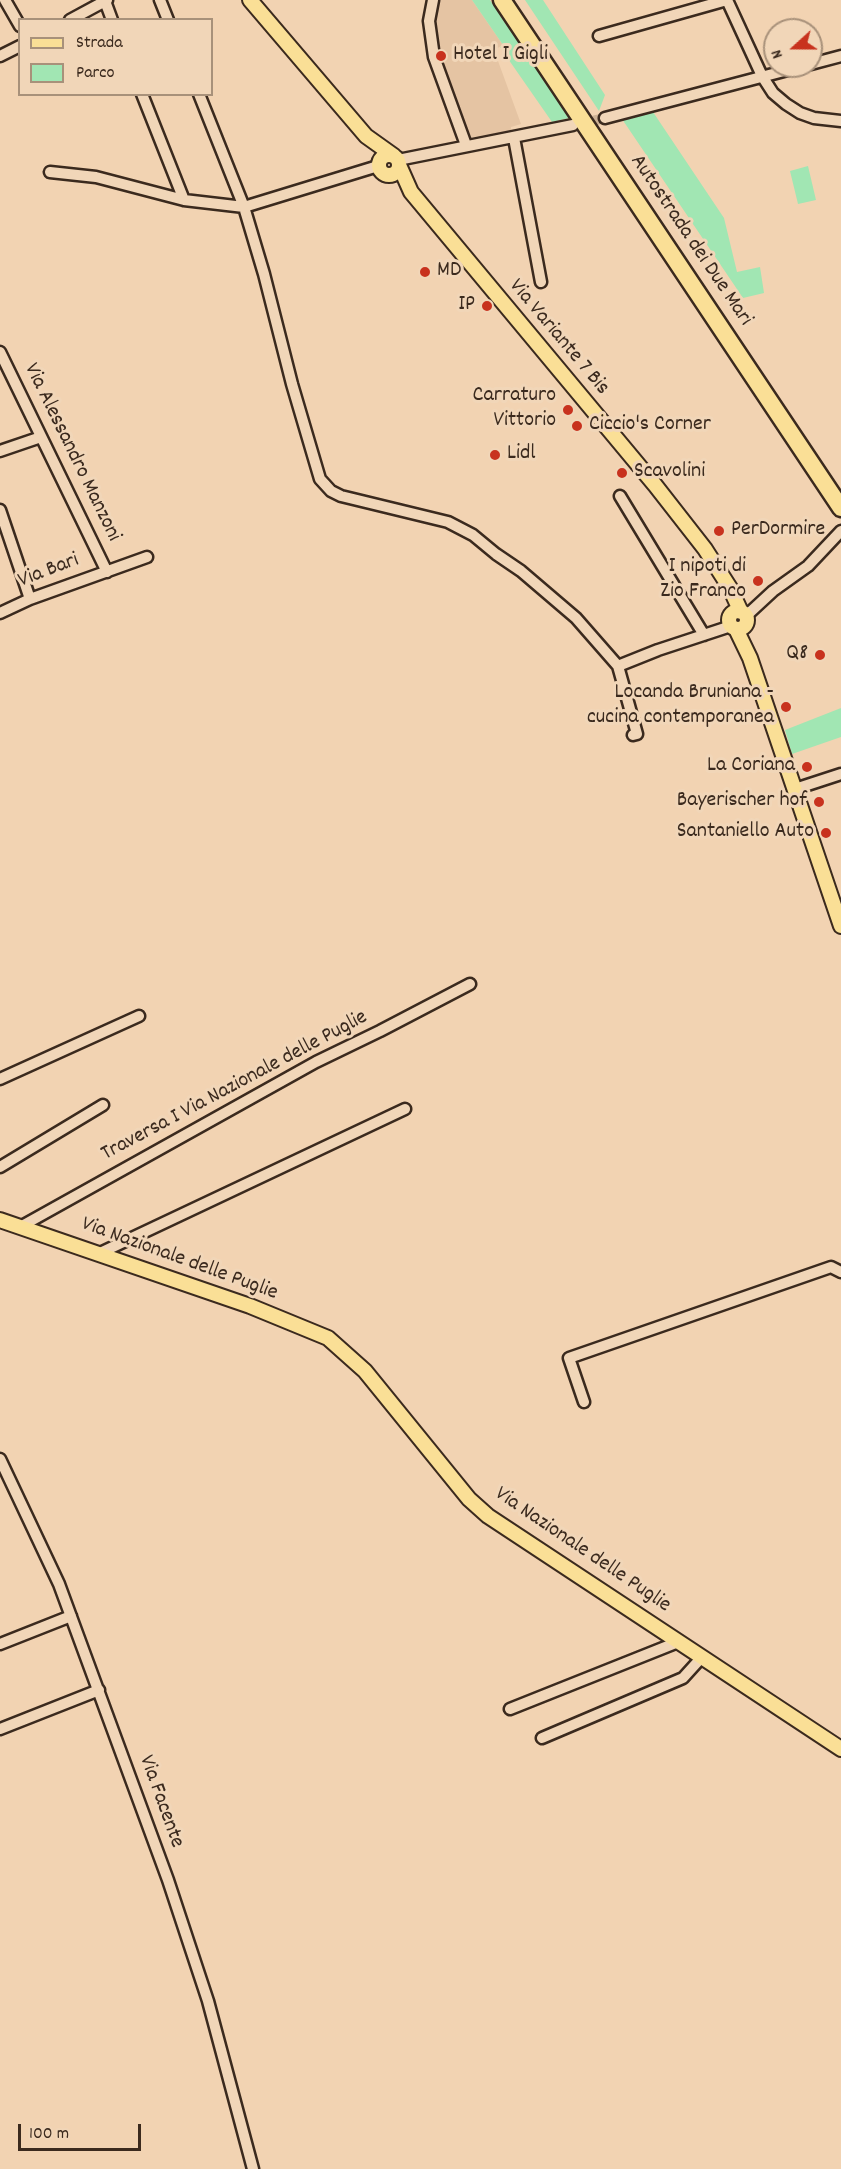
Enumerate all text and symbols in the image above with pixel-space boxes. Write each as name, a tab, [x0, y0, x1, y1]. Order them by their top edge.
legend	[18, 18, 213, 96]
north arrow	[763, 18, 823, 78]
text: Strada	[76, 31, 123, 56]
place label: Hotel I Gigli	[453, 43, 548, 69]
text: N	[765, 46, 790, 62]
marker: Hotel I Gigli	[434, 49, 448, 63]
text: Parco	[76, 61, 115, 86]
street label: Autostrada dei Due Mari	[623, 150, 757, 332]
place label: MD	[437, 259, 461, 285]
marker: MD	[418, 265, 432, 279]
street label: Via Variante 7 Bis	[502, 275, 614, 401]
place label: IP	[458, 293, 475, 319]
marker: IP	[480, 299, 494, 313]
street label: Via Alessandro Manzoni	[16, 360, 126, 546]
place label: Carraturo Vittorio	[473, 384, 556, 436]
marker: Carraturo Vittorio	[561, 403, 575, 417]
place label: Ciccio's Corner	[589, 413, 711, 439]
marker: Ciccio's Corner	[570, 419, 584, 433]
place label: Lidl	[507, 442, 536, 468]
marker: Lidl	[488, 448, 502, 462]
place label: Scavolini	[634, 460, 705, 486]
marker: Scavolini	[615, 466, 629, 480]
place label: PerDormire	[731, 518, 825, 544]
marker: PerDormire	[712, 524, 726, 538]
street label: Via Bari	[15, 548, 83, 596]
place label: I nipoti di Zio Franco	[660, 555, 746, 606]
marker: I nipoti di Zio Franco	[751, 574, 765, 588]
place label: Q8	[786, 642, 808, 668]
marker: Q8	[813, 648, 827, 662]
place label: Locanda Bruniana - cucina contemporanea	[587, 681, 774, 732]
marker: Locanda Bruniana - cucina contemporanea	[779, 700, 793, 714]
place label: La Coriana	[707, 754, 795, 780]
marker: La Coriana	[800, 760, 814, 774]
place label: Bayerischer hof	[677, 789, 807, 815]
marker: Bayerischer hof	[812, 795, 826, 809]
place label: Santaniello Auto	[677, 820, 814, 846]
marker: Santaniello Auto	[819, 826, 833, 840]
street label: Traversa I Via Nazionale delle Puglie	[97, 1005, 373, 1169]
street label: Via Nazionale delle Puglie	[77, 1212, 281, 1308]
street label: Via Nazionale delle Puglie	[489, 1482, 675, 1620]
street label: Via Facente	[131, 1752, 189, 1852]
scale bar	[21, 2112, 144, 2150]
text: 100 m	[29, 2122, 69, 2147]

